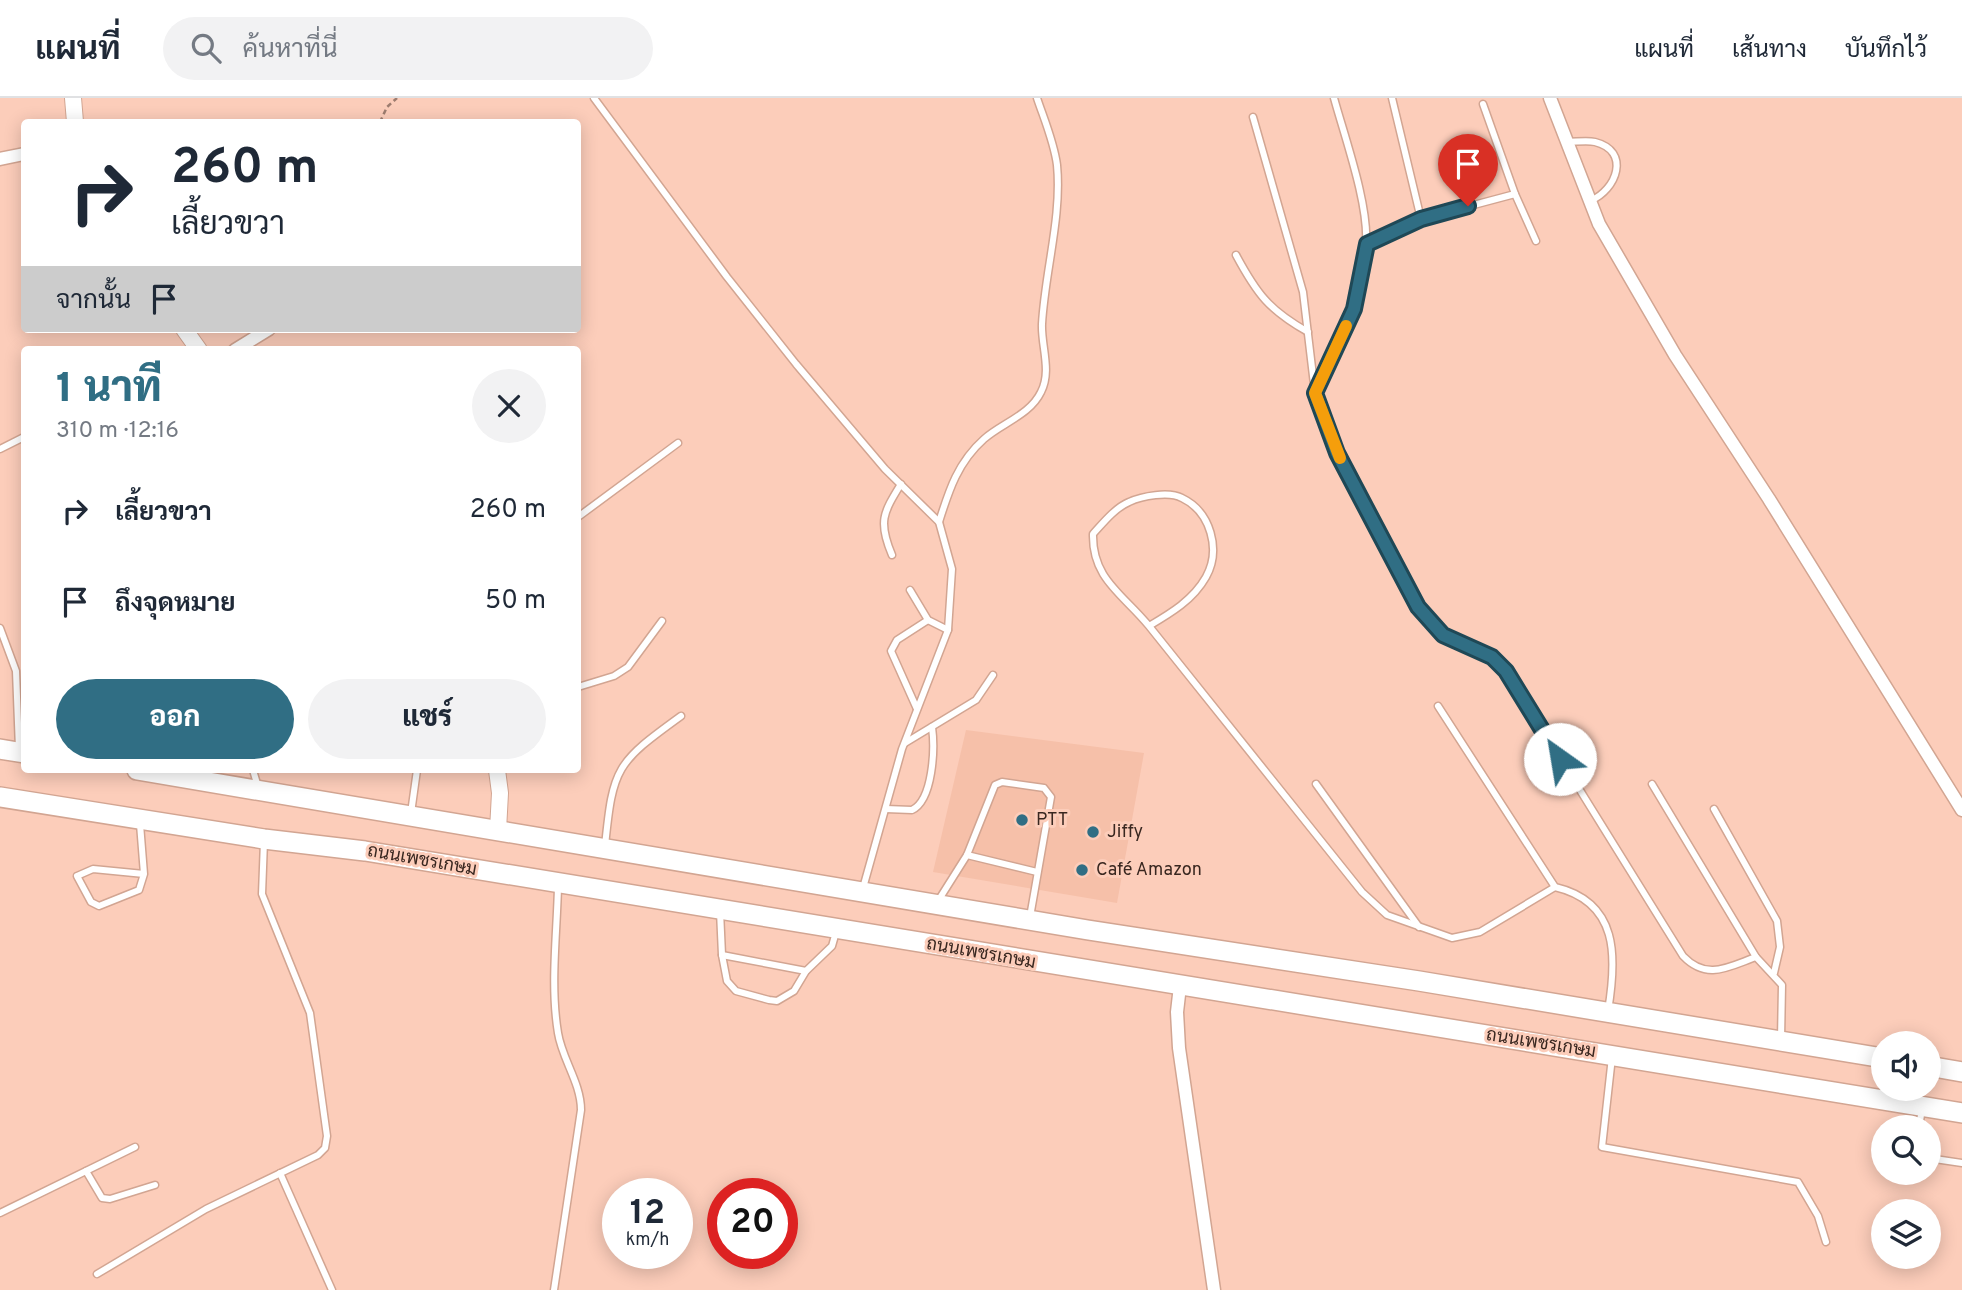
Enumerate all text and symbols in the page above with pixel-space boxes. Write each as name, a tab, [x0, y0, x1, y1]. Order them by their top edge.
search box	[163, 17, 653, 80]
icon: search	[187, 29, 225, 67]
text: แผนที่	[35, 30, 121, 72]
text: ค้นหาที่นี่	[243, 34, 338, 67]
text: แผนที่	[1634, 36, 1694, 66]
text: เส้นทาง	[1732, 36, 1807, 66]
text: บันทึกไว้	[1845, 36, 1927, 66]
pin	[1438, 134, 1498, 206]
text: 260 m	[171, 139, 318, 201]
icon: arrive	[1449, 145, 1487, 183]
icon: right	[56, 147, 147, 238]
text: เลี้ยวขวา	[171, 206, 285, 246]
icon: arrive	[145, 280, 183, 318]
text: จากนั้น	[56, 285, 131, 318]
text: 1 นาที	[56, 364, 162, 417]
button: close	[472, 369, 546, 443]
text: 310 m · 12:16	[56, 417, 179, 446]
icon: right	[56, 492, 94, 530]
text: 260 m	[470, 494, 546, 527]
text: เลี้ยวขวา	[115, 497, 212, 530]
icon: arrive	[56, 583, 94, 621]
text: 50 m	[485, 585, 546, 618]
text: ถึงจุดหมาย	[115, 588, 236, 621]
button: ออก	[56, 679, 294, 759]
button: แชร์	[308, 679, 546, 759]
position arrow	[1523, 722, 1597, 796]
place label: PTT	[1036, 809, 1068, 832]
marker: PTT	[1014, 812, 1030, 828]
place label: Jiffy	[1107, 821, 1143, 844]
marker: Jiffy	[1085, 824, 1101, 840]
street label: ถนนเพชรเกษม	[365, 840, 479, 882]
place label: Café Amazon	[1096, 859, 1202, 882]
marker: Café Amazon	[1074, 862, 1090, 878]
street label: ถนนเพชรเกษม	[924, 933, 1038, 975]
street label: ถนนเพชรเกษม	[1485, 1024, 1597, 1064]
map controls	[1871, 1031, 1941, 1269]
button: sound	[1871, 1031, 1941, 1101]
button: search	[1871, 1115, 1941, 1185]
speed limit sign: 20	[707, 1178, 798, 1269]
text: 12	[630, 1192, 665, 1236]
button: layers	[1871, 1199, 1941, 1269]
text: km/h	[626, 1229, 669, 1252]

